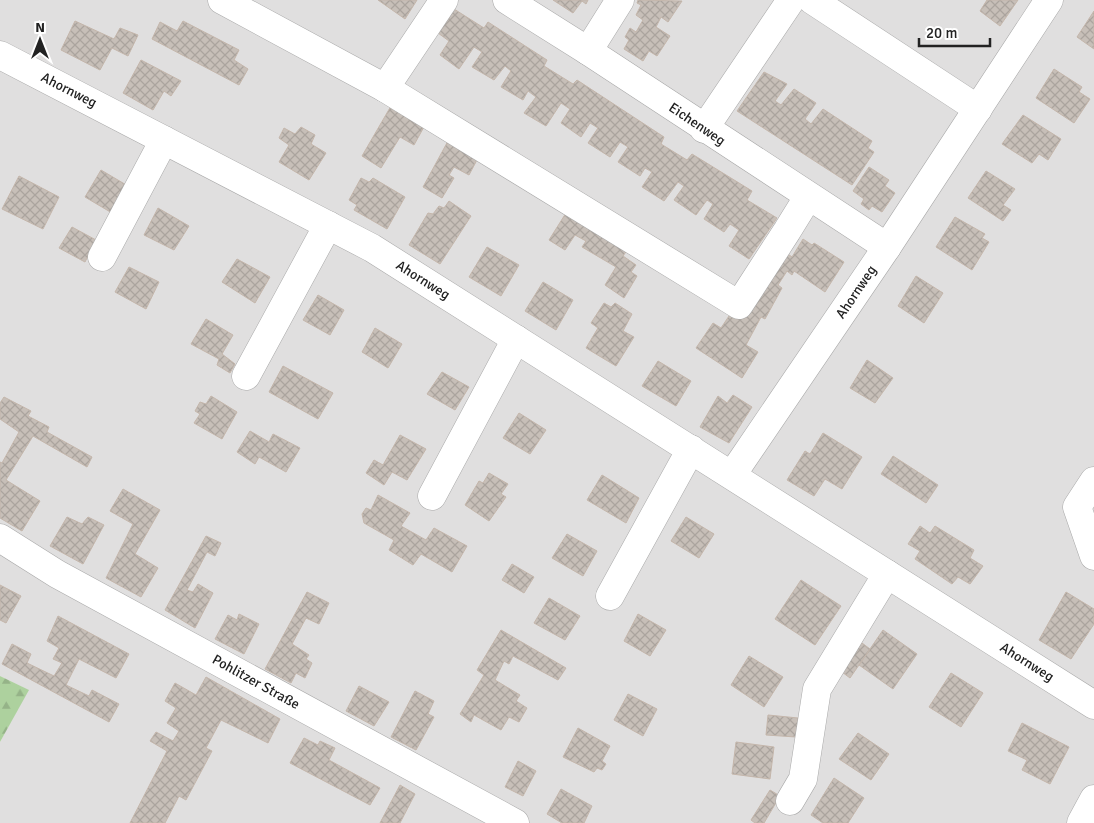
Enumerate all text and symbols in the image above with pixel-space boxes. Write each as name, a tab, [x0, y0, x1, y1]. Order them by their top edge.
north arrow	[15, 15, 65, 65]
scale bar	[919, 15, 990, 47]
text: N	[35, 19, 45, 36]
text: 20 m	[926, 24, 957, 42]
street label: Ahornweg	[38, 69, 100, 111]
street label: Eichenweg	[665, 99, 729, 149]
street label: Ahornweg	[393, 257, 453, 303]
street label: Ahornweg	[832, 262, 880, 322]
street label: Ahornweg	[997, 639, 1057, 685]
street label: Pohlitzer Straße	[209, 651, 303, 713]

